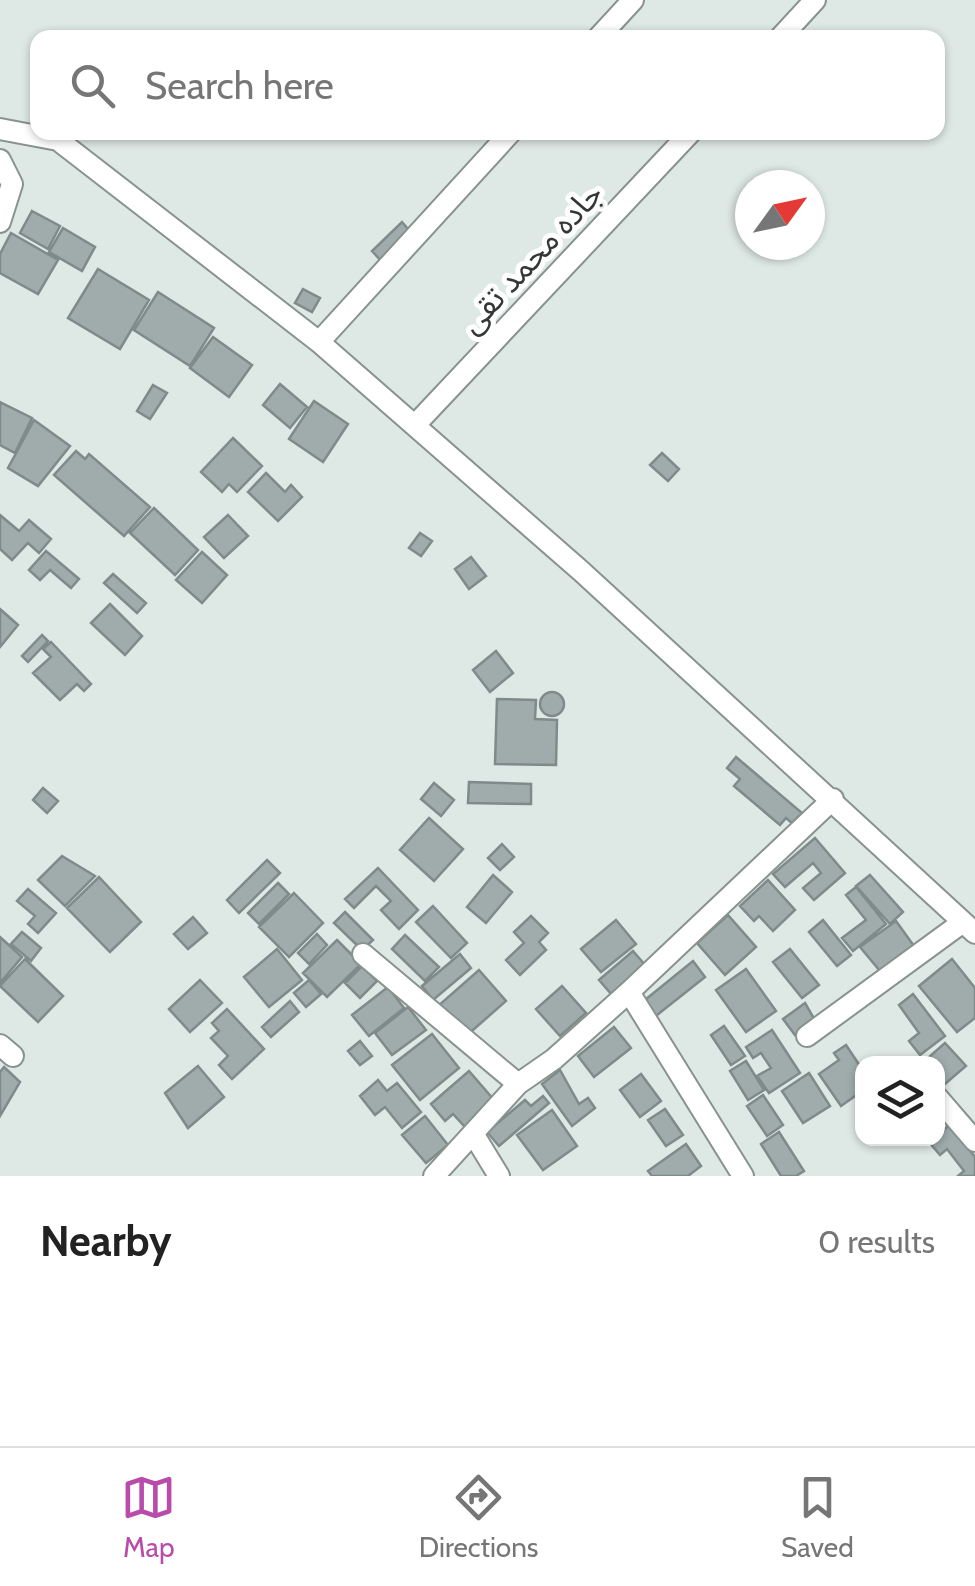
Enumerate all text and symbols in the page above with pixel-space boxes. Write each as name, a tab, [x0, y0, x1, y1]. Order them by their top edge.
search box	[30, 30, 945, 140]
icon: search	[65, 58, 120, 113]
text: Search here	[145, 62, 334, 109]
north arrow	[735, 170, 825, 260]
street label: جاده محمد تقی	[451, 174, 611, 341]
map controls	[855, 1056, 945, 1146]
button: layers	[855, 1056, 945, 1146]
text: Nearby	[40, 1215, 172, 1267]
text: 0 results	[818, 1222, 935, 1261]
tab: Map	[121, 1470, 176, 1564]
tab: Directions	[419, 1470, 538, 1564]
tab: Saved	[781, 1470, 854, 1564]

